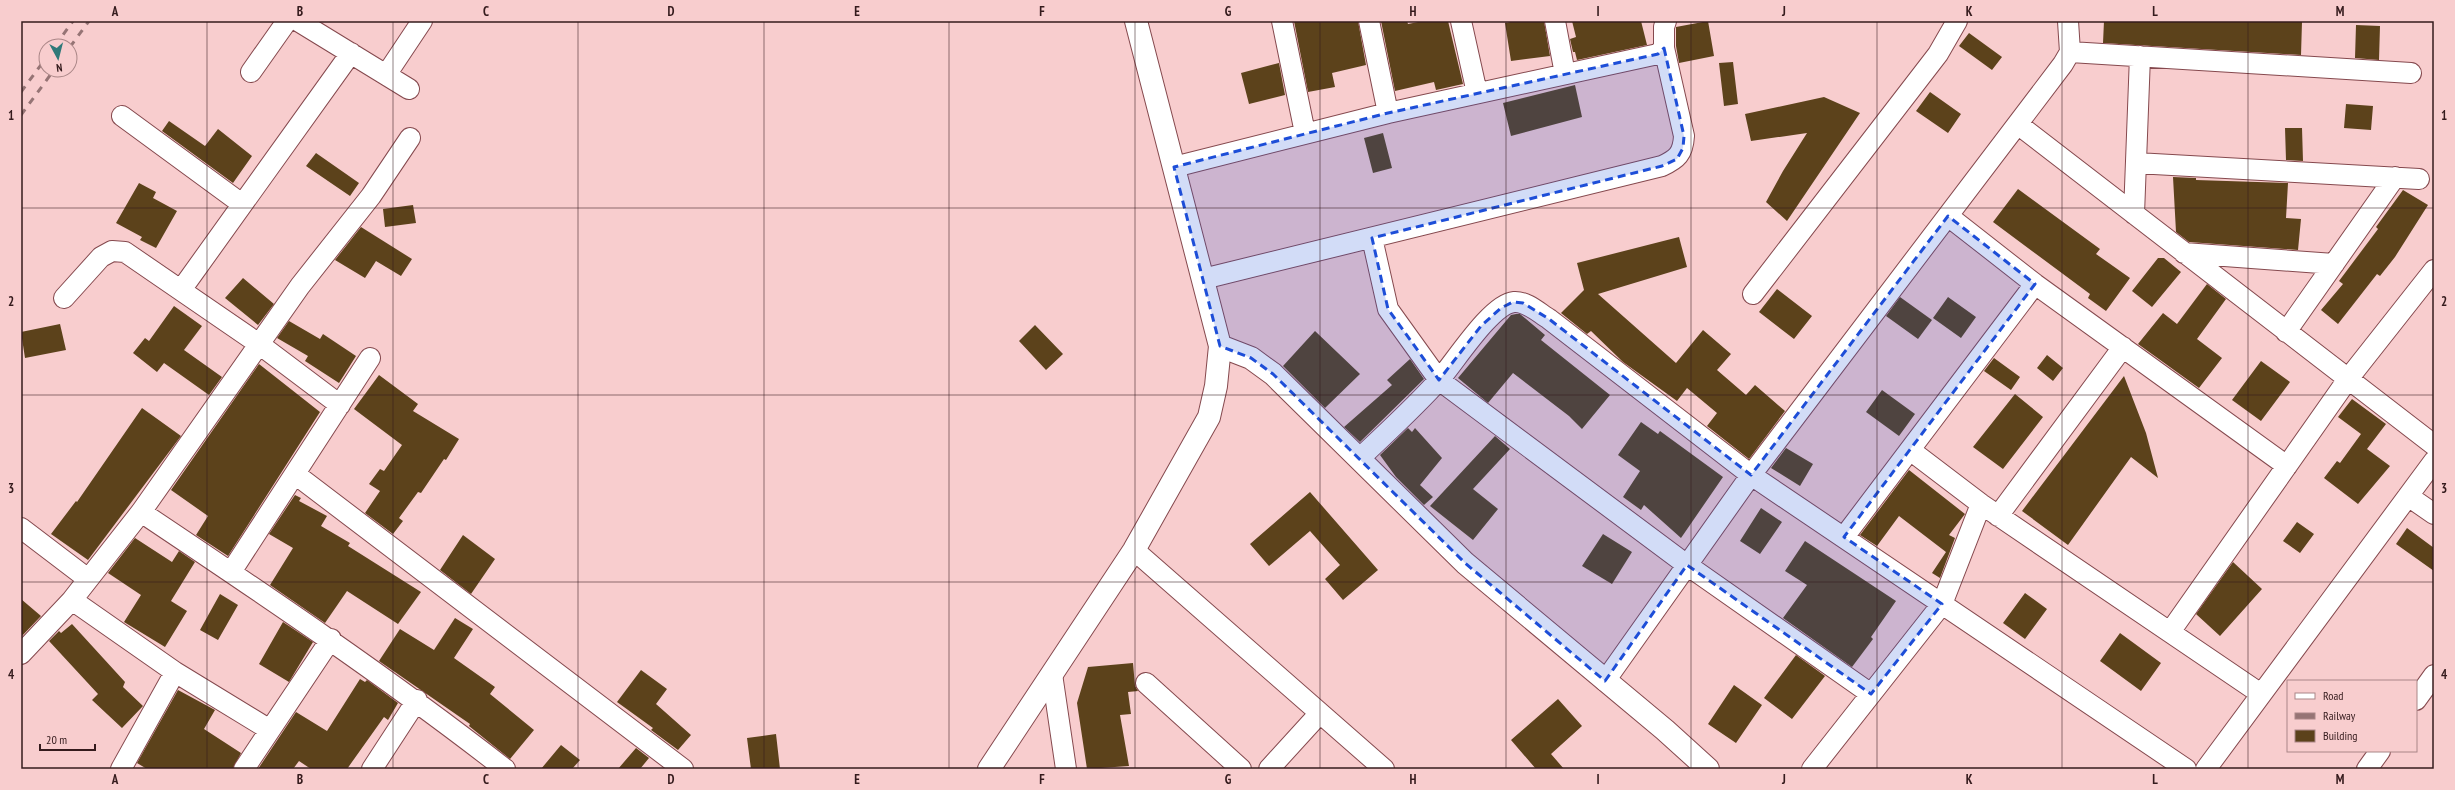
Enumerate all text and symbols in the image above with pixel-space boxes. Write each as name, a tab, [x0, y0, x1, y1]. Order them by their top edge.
text: A	[111, 3, 119, 20]
text: B	[297, 3, 303, 20]
text: C	[483, 3, 489, 20]
text: D	[668, 3, 675, 20]
text: E	[854, 3, 860, 20]
text: F	[1039, 3, 1045, 20]
text: G	[1225, 3, 1232, 20]
text: H	[1410, 3, 1417, 20]
text: I	[1596, 3, 1600, 20]
text: J	[1781, 3, 1786, 20]
text: K	[1966, 3, 1973, 20]
text: L	[2152, 3, 2158, 20]
text: M	[2336, 3, 2345, 20]
north arrow	[38, 38, 78, 78]
text: N	[55, 61, 63, 75]
text: 1	[8, 107, 14, 124]
text: 1	[2441, 107, 2447, 124]
text: 2	[8, 293, 14, 310]
text: 2	[2441, 293, 2447, 310]
text: 3	[8, 480, 14, 497]
text: 3	[2441, 480, 2447, 497]
text: 4	[8, 666, 15, 683]
text: 4	[2441, 666, 2448, 683]
legend	[2287, 680, 2417, 752]
text: Road	[2323, 688, 2343, 703]
text: Railway	[2323, 708, 2356, 723]
scale bar	[40, 726, 95, 752]
text: Building	[2323, 728, 2358, 743]
text: 20 m	[46, 732, 67, 747]
text: A	[111, 771, 119, 788]
text: B	[297, 771, 303, 788]
text: C	[483, 771, 489, 788]
text: D	[668, 771, 675, 788]
text: E	[854, 771, 860, 788]
text: F	[1039, 771, 1045, 788]
text: G	[1225, 771, 1232, 788]
text: H	[1410, 771, 1417, 788]
text: I	[1596, 771, 1600, 788]
text: J	[1781, 771, 1786, 788]
text: K	[1966, 771, 1973, 788]
text: L	[2152, 771, 2158, 788]
text: M	[2336, 771, 2345, 788]

